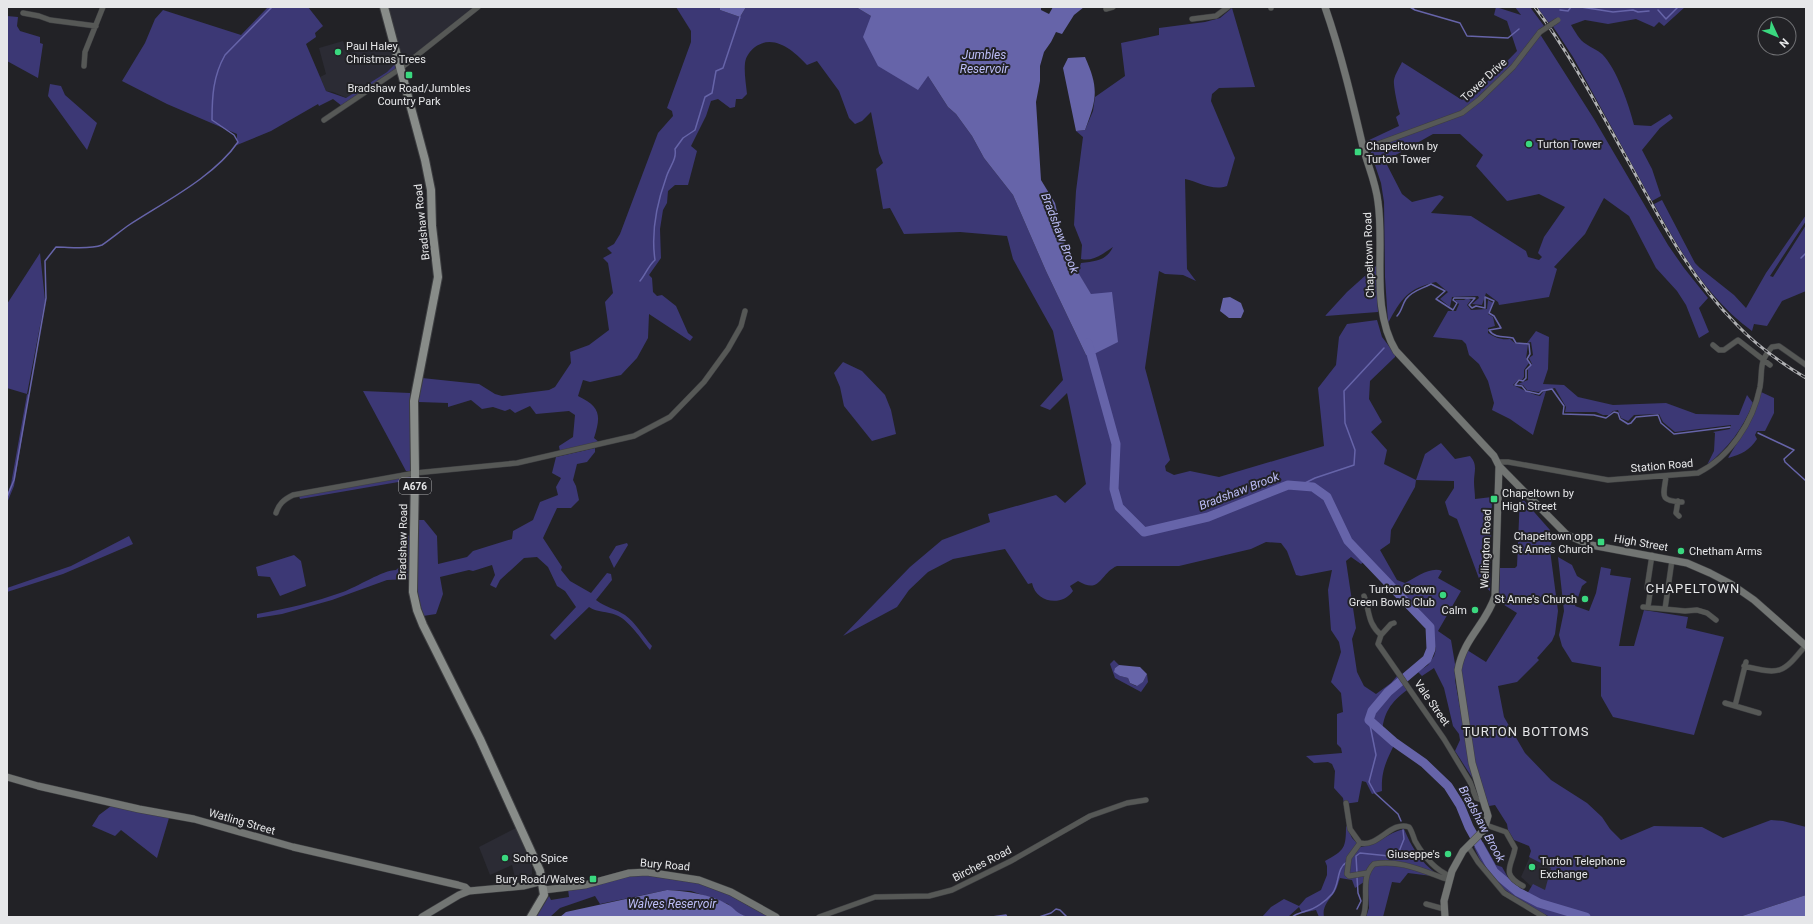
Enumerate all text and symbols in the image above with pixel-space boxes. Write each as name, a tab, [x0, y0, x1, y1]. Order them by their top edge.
north arrow	[1757, 16, 1797, 56]
text: N	[1776, 35, 1791, 50]
place label: Paul Haley Christmas Trees	[346, 40, 426, 66]
marker: Paul Haley Christmas Trees	[333, 47, 343, 57]
water label: Jumbles Reservoir	[960, 48, 1009, 76]
street label: Tower Drive	[1459, 56, 1510, 104]
marker: Bradshaw Road/Jumbles Country Park	[404, 70, 414, 80]
place label: Bradshaw Road/Jumbles Country Park	[347, 82, 471, 108]
place label: Turton Tower	[1537, 138, 1602, 151]
marker: Turton Tower	[1524, 139, 1534, 149]
place label: Chapeltown by Turton Tower	[1366, 140, 1439, 166]
marker: Chapeltown by Turton Tower	[1353, 147, 1363, 157]
street label: Bradshaw Road	[412, 183, 432, 261]
water label: Bradshaw Brook	[1038, 191, 1082, 276]
street label: Chapeltown Road	[1361, 212, 1377, 298]
street label: Station Road	[1630, 457, 1694, 475]
water label: Bradshaw Brook	[1197, 469, 1282, 513]
road number: A676	[399, 478, 431, 494]
place label: Chapeltown by High Street	[1502, 487, 1575, 513]
marker: Chapeltown by High Street	[1489, 494, 1499, 504]
street label: Bradshaw Road	[396, 504, 410, 580]
street label: Wellington Road	[1478, 509, 1494, 589]
place label: Chapeltown opp St Annes Church	[1512, 530, 1593, 556]
street label: High Street	[1613, 532, 1669, 554]
marker: Chapeltown opp St Annes Church	[1596, 537, 1606, 547]
place label: Chetham Arms	[1689, 545, 1763, 558]
marker: Chetham Arms	[1676, 546, 1686, 556]
district label: CHAPELTOWN	[1646, 581, 1740, 596]
place label: Turton Crown Green Bowls Club	[1349, 583, 1435, 609]
marker: Turton Crown Green Bowls Club	[1438, 590, 1448, 600]
place label: St Anne's Church	[1494, 593, 1577, 606]
marker: St Anne's Church	[1580, 594, 1590, 604]
place label: Calm	[1442, 604, 1467, 617]
marker: Calm	[1470, 605, 1480, 615]
street label: Vale Street	[1411, 678, 1453, 729]
district label: TURTON BOTTOMS	[1462, 724, 1590, 739]
water label: Bradshaw Brook	[1456, 783, 1509, 866]
street label: Watling Street	[207, 806, 277, 838]
street label: Birches Road	[950, 844, 1014, 884]
place label: Giuseppe's	[1387, 848, 1440, 861]
marker: Giuseppe's	[1443, 849, 1453, 859]
place label: Soho Spice	[513, 852, 568, 865]
marker: Soho Spice	[500, 853, 510, 863]
place label: Turton Telephone Exchange	[1540, 855, 1625, 881]
street label: Bury Road	[640, 856, 690, 874]
marker: Turton Telephone Exchange	[1527, 862, 1537, 872]
place label: Bury Road/Walves	[496, 873, 585, 886]
marker: Bury Road/Walves	[588, 874, 598, 884]
water label: Walves Reservoir	[628, 897, 717, 911]

